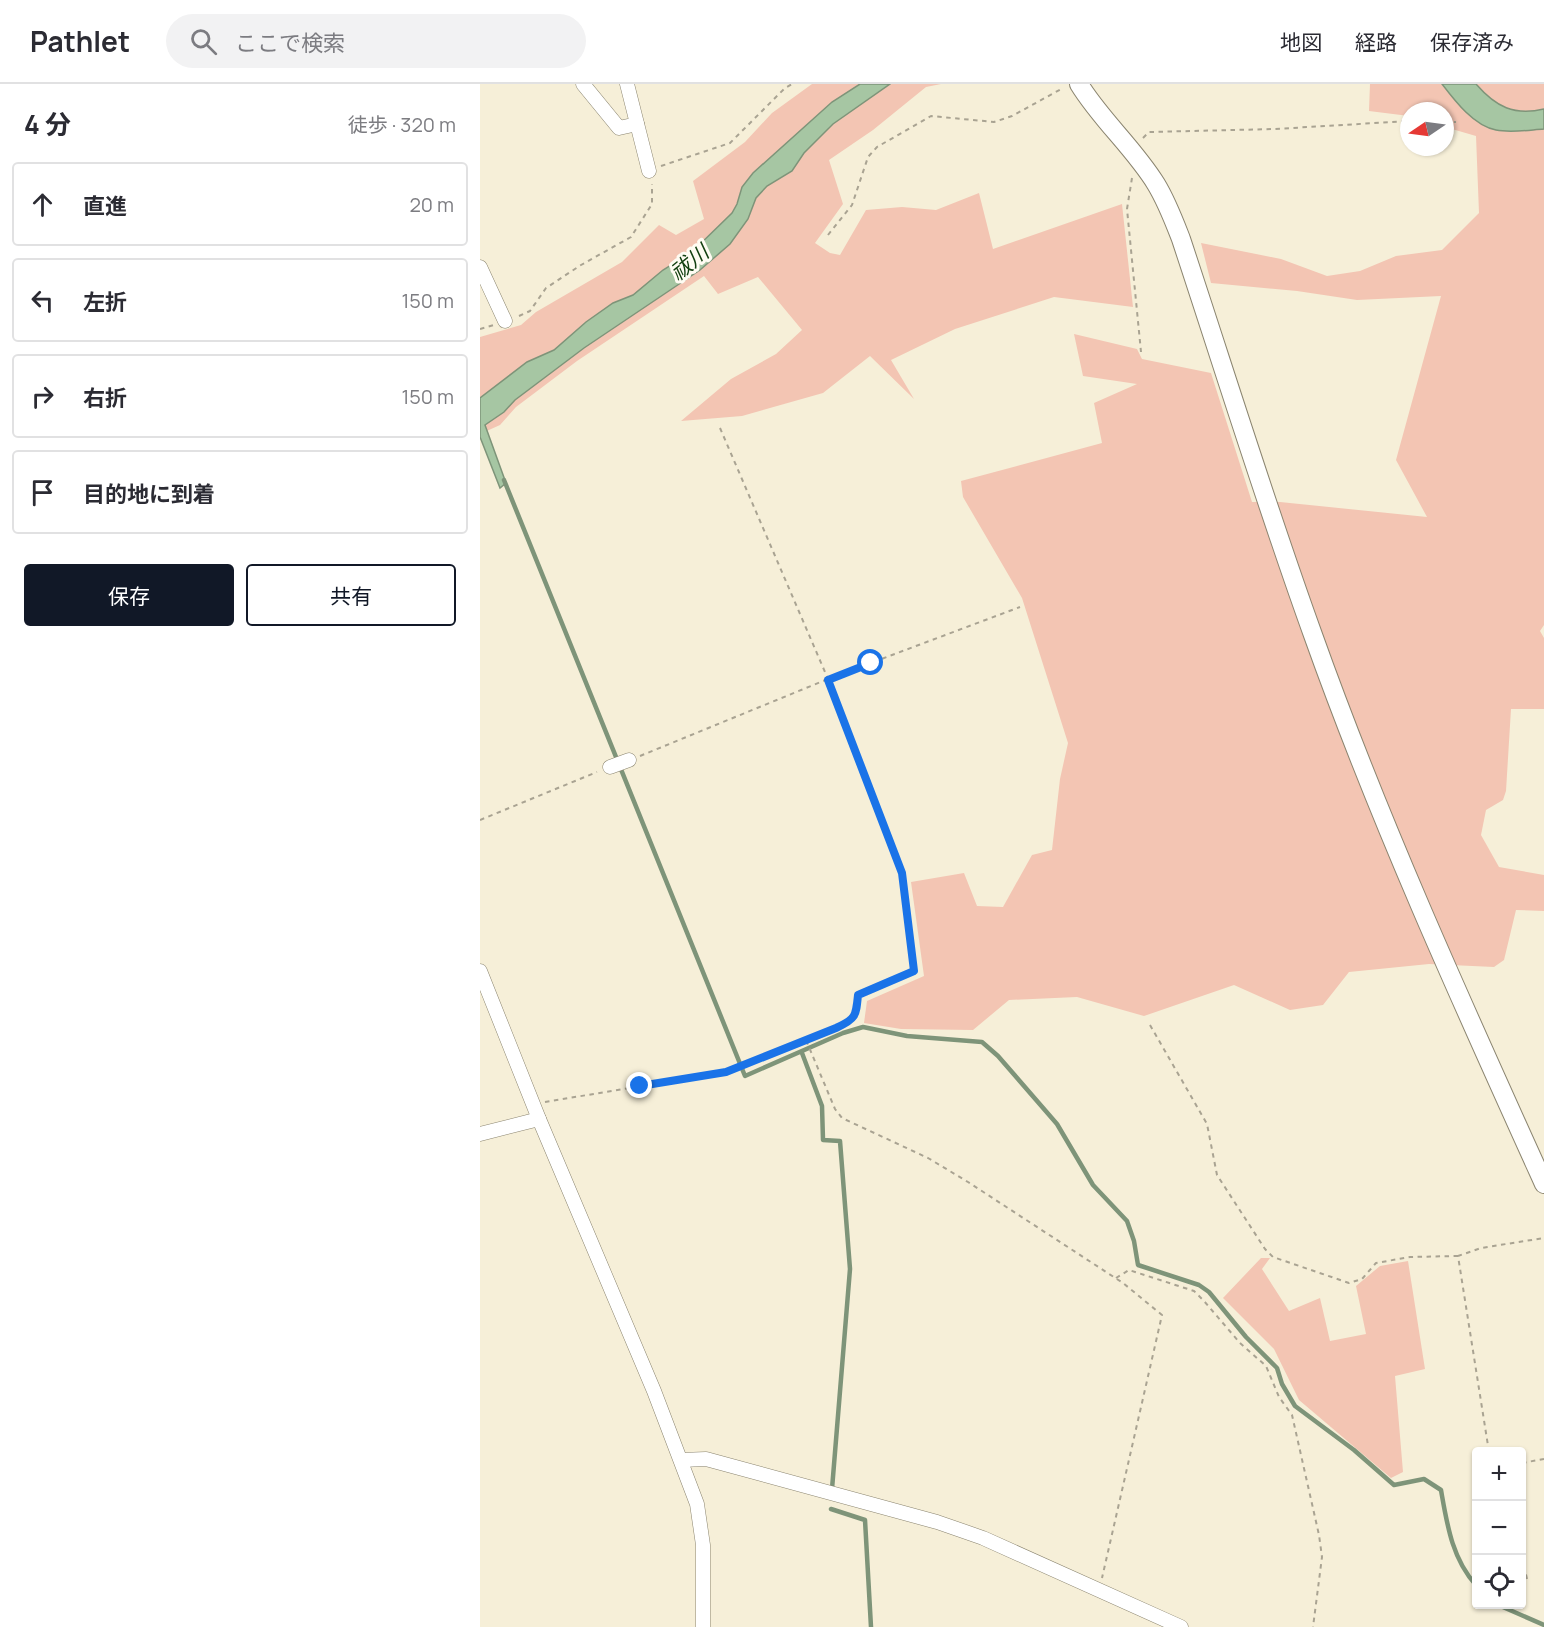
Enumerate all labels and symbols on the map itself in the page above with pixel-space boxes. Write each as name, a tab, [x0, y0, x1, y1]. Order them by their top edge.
north arrow	[1400, 102, 1454, 156]
water label: 祓川	[664, 237, 716, 286]
route start	[857, 649, 883, 675]
route end	[626, 1072, 652, 1098]

